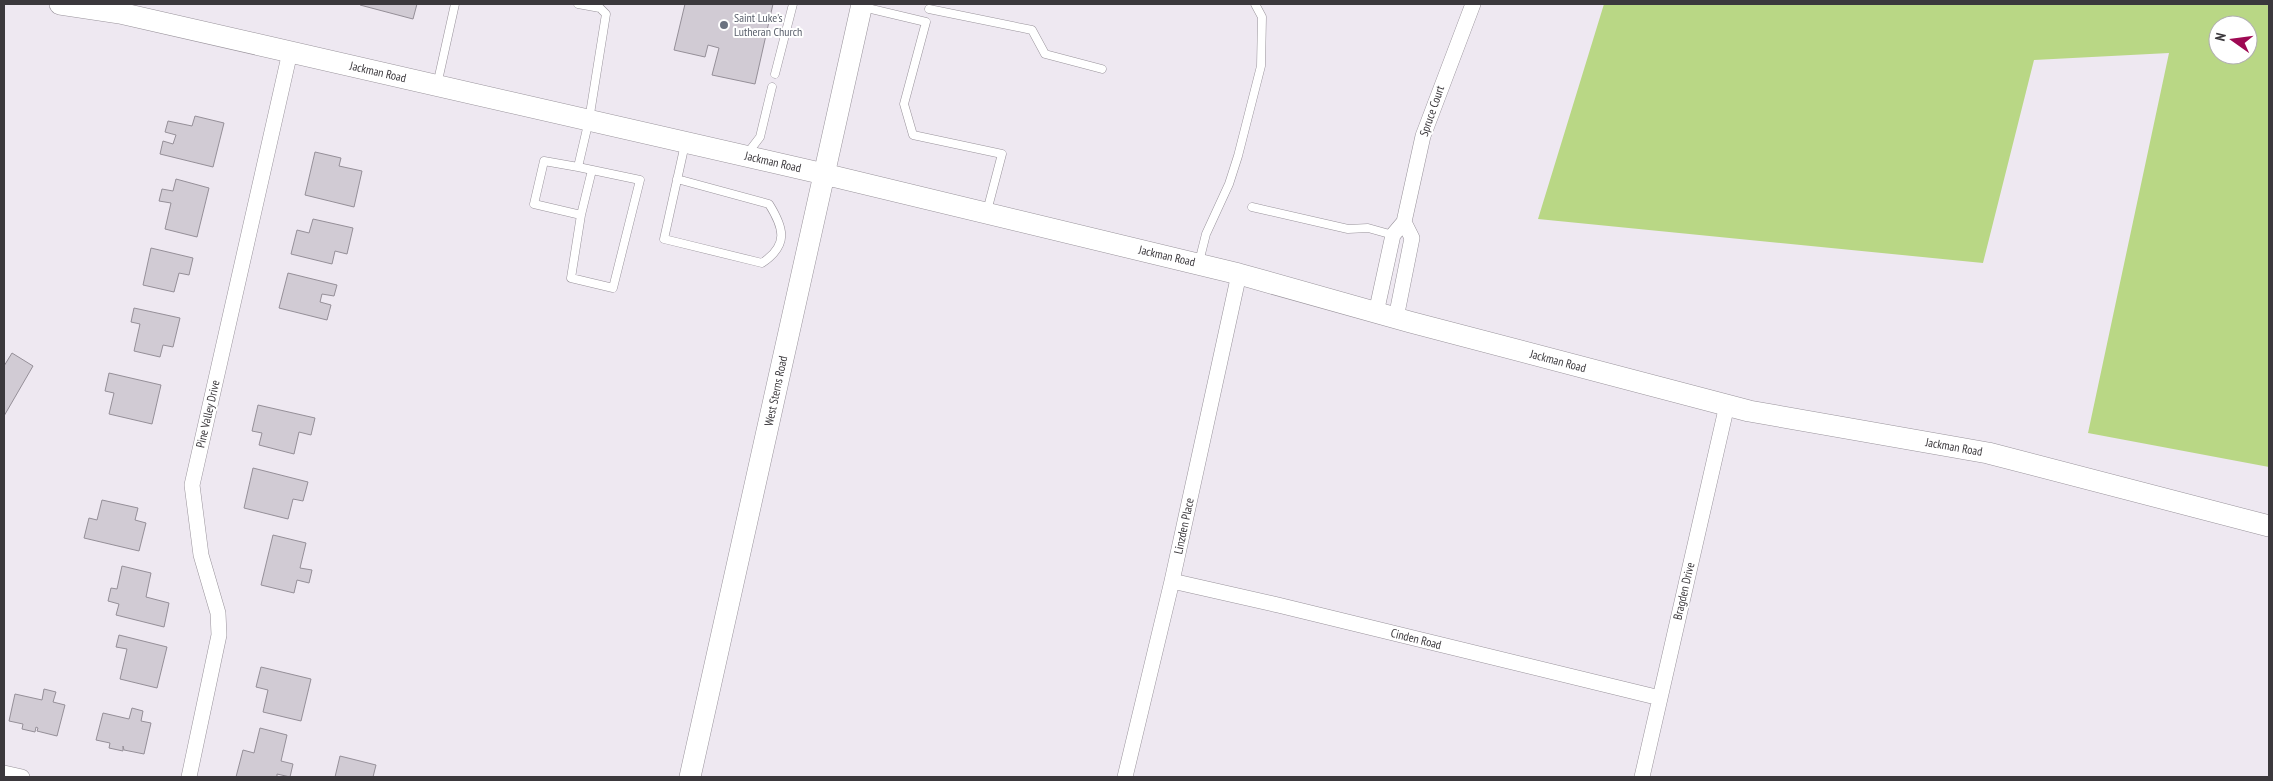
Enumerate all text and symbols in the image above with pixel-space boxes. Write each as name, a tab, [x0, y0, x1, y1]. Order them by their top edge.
place label: Saint Luke's Lutheran Church	[734, 10, 802, 39]
north arrow	[2208, 15, 2258, 65]
marker: Saint Luke's Lutheran Church	[718, 19, 730, 31]
text: N	[2211, 31, 2230, 43]
street label: Jackman Road	[347, 58, 408, 85]
street label: Spruce Court	[1416, 83, 1447, 138]
street label: Jackman Road	[742, 148, 803, 175]
street label: Jackman Road	[1136, 242, 1197, 269]
street label: Jackman Road	[1527, 346, 1588, 375]
street label: West Sterns Road	[761, 354, 790, 427]
street label: Pine Valley Drive	[192, 378, 223, 449]
street label: Jackman Road	[1923, 434, 1984, 459]
street label: Linzden Place	[1170, 496, 1197, 555]
street label: Bragden Drive	[1670, 561, 1697, 621]
street label: Cinden Road	[1389, 625, 1443, 652]

